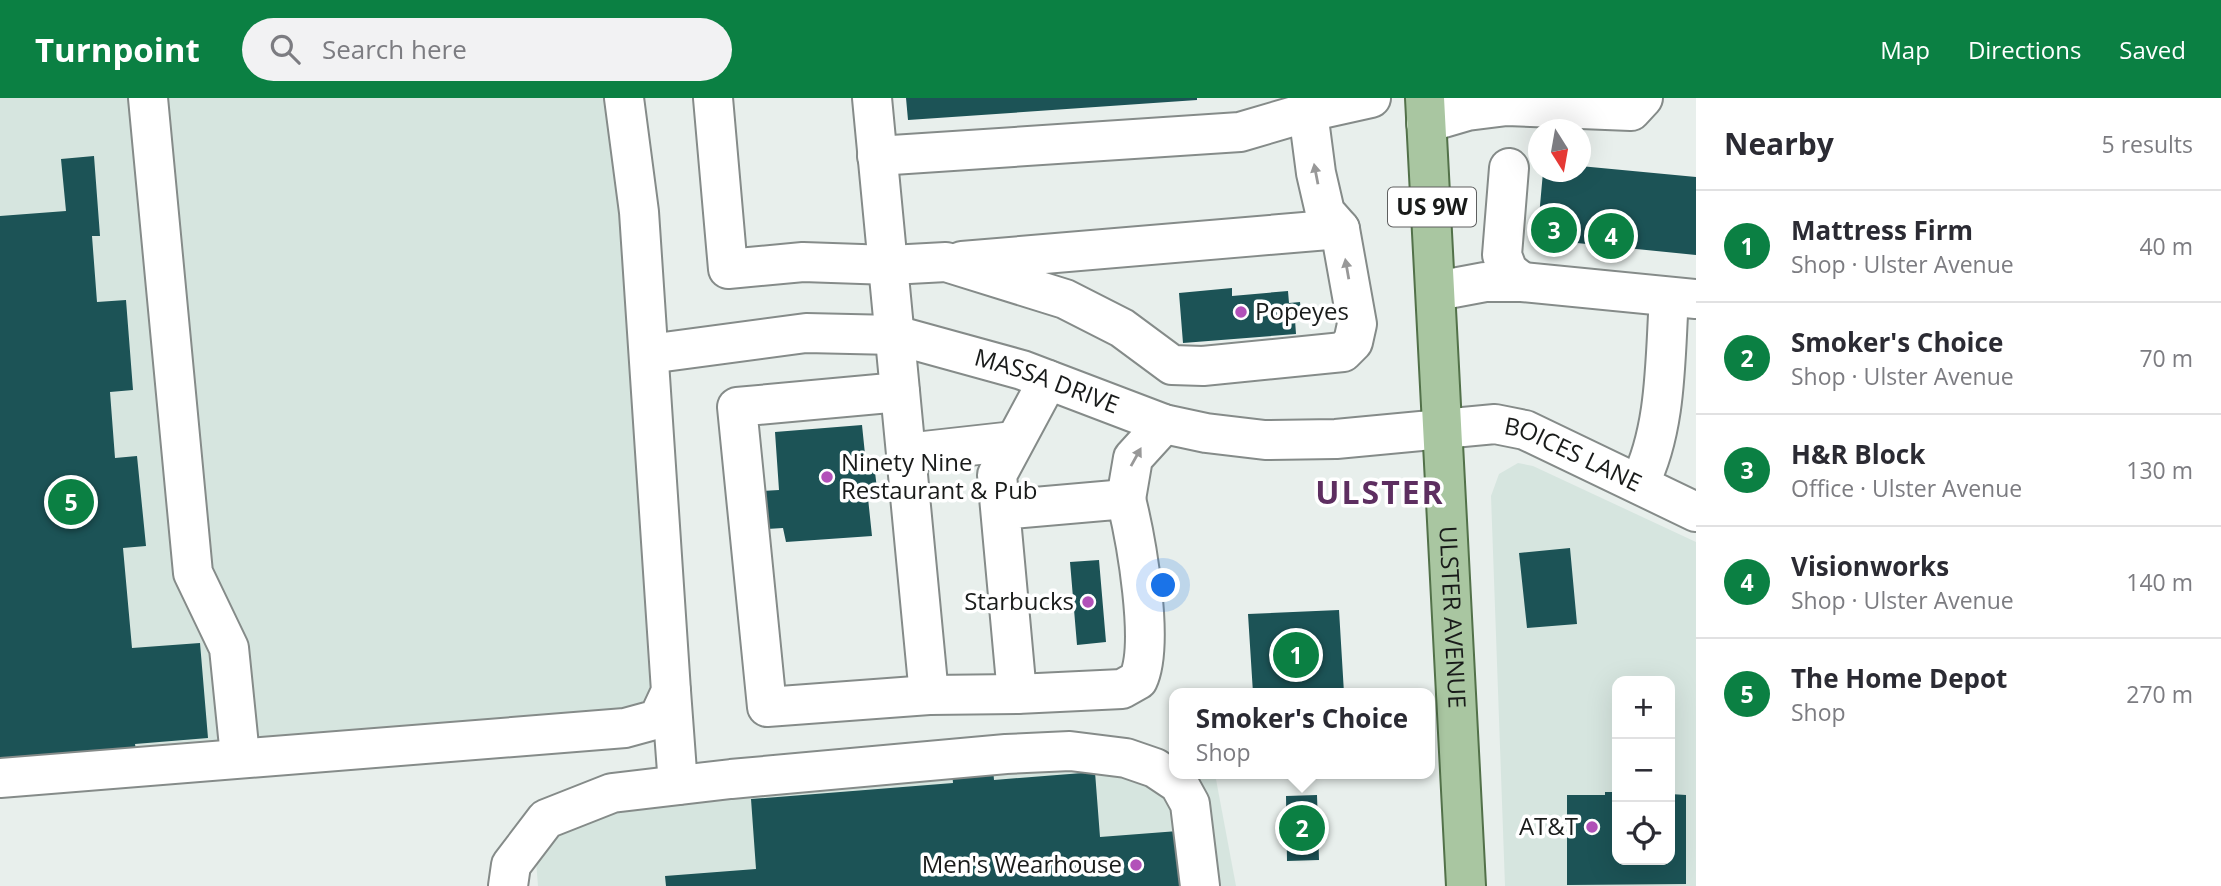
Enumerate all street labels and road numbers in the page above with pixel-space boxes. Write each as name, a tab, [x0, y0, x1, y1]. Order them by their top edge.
road number: US 9W	[1388, 188, 1476, 226]
street label: MASSA DRIVE	[971, 340, 1124, 420]
street label: BOICES LANE	[1502, 408, 1647, 499]
street label: ULSTER AVENUE	[1432, 525, 1475, 709]

